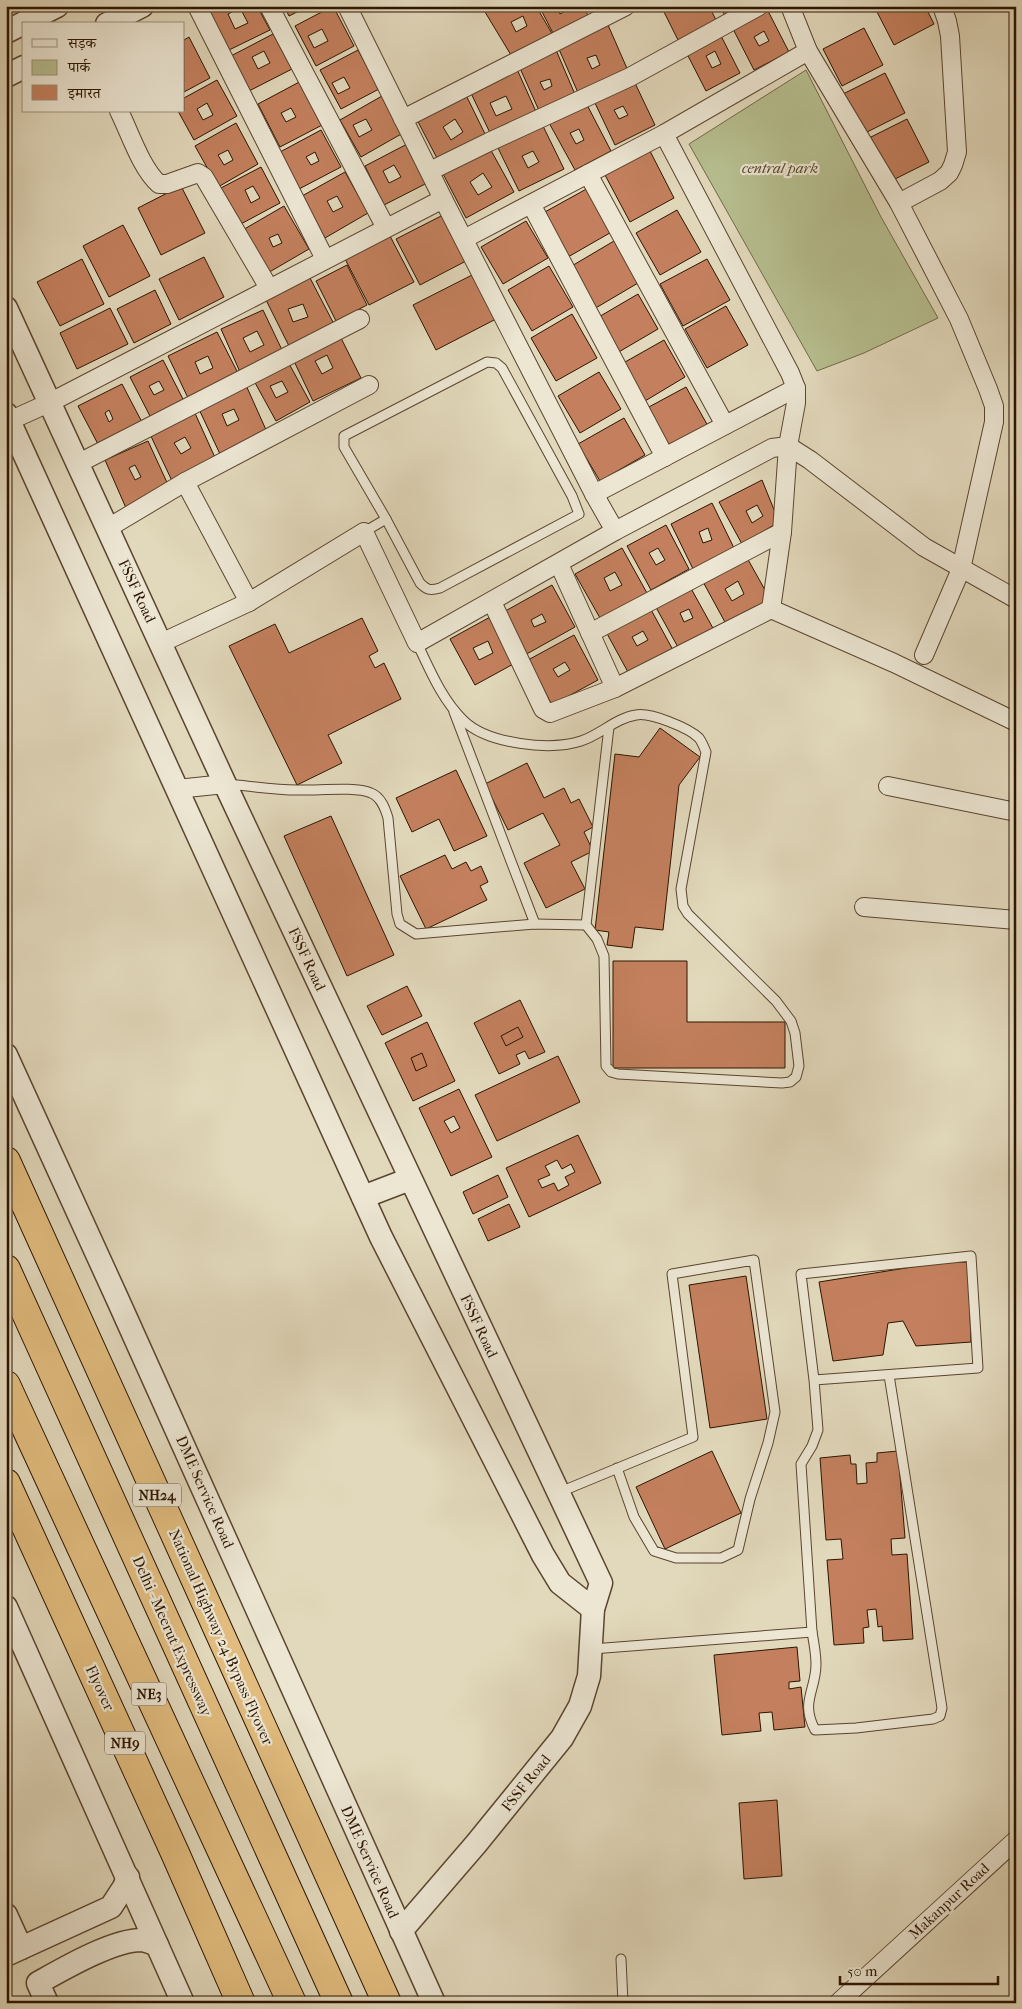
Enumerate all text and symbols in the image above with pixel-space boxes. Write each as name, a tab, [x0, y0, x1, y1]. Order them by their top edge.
legend	[22, 22, 185, 112]
text: सड़क	[67, 34, 97, 52]
text: पार्क	[67, 58, 91, 76]
text: इमारत	[67, 84, 102, 102]
park label: central park	[742, 159, 818, 177]
street label: FSSF Road	[114, 556, 160, 626]
street label: FSSF Road	[284, 924, 330, 994]
street label: FSSF Road	[456, 1291, 502, 1361]
street label: DME Service Road	[172, 1433, 238, 1552]
road number: NH24	[133, 1484, 181, 1506]
street label: National Highway 24 Bypass Flyover	[165, 1526, 277, 1748]
street label: Delhi - Meerut Expressway	[129, 1553, 216, 1720]
street label: Flyover	[82, 1662, 119, 1714]
road number: NE3	[132, 1682, 166, 1706]
road number: NH9	[105, 1732, 145, 1755]
street label: FSSF Road	[498, 1750, 555, 1815]
street label: DME Service Road	[337, 1803, 403, 1922]
street label: Makanpur Road	[905, 1859, 994, 1943]
scale bar	[840, 1954, 997, 1986]
text: 50 m	[847, 1962, 878, 1980]

